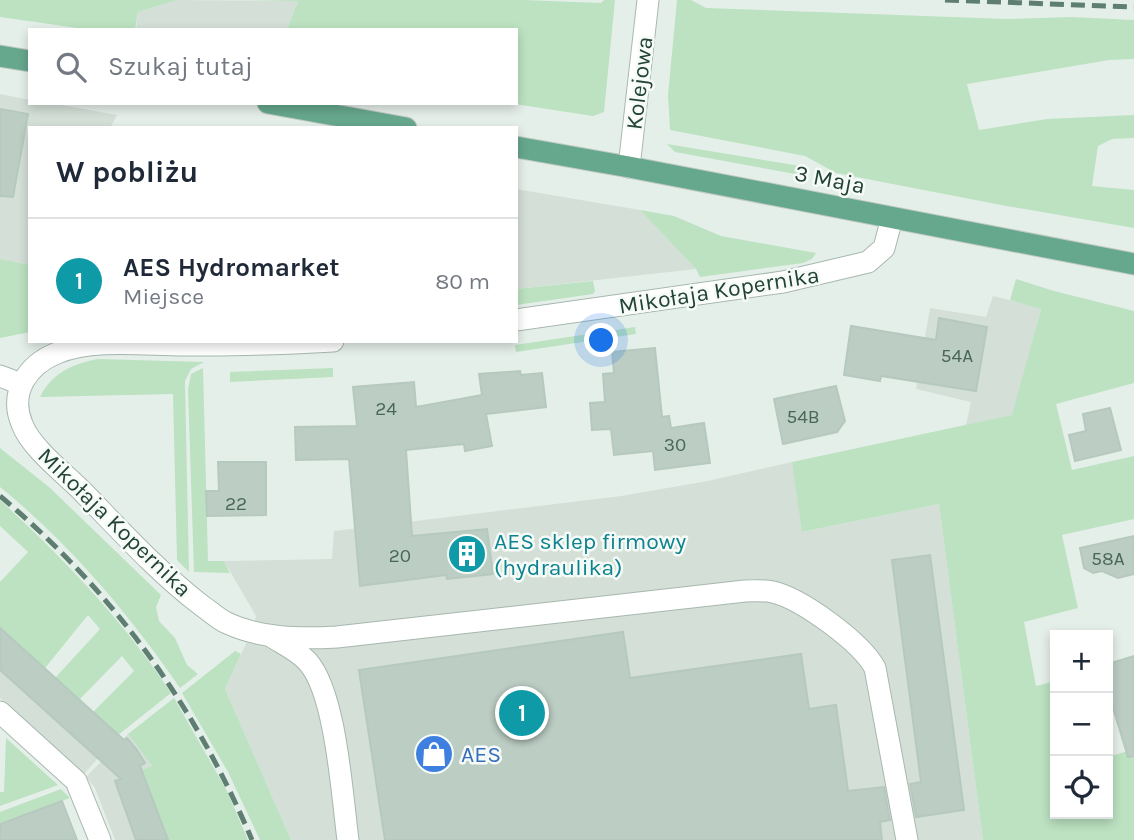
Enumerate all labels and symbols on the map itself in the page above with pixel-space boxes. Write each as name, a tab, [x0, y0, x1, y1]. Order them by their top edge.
street label: Kolejowa	[620, 35, 659, 131]
street label: 3 Maja	[792, 159, 867, 200]
street label: Mikołaja Kopernika	[617, 261, 821, 320]
your location	[584, 323, 618, 357]
house number: 54A	[941, 345, 973, 367]
house number: 24	[375, 398, 397, 420]
house number: 54B	[786, 406, 820, 428]
house number: 30	[664, 434, 686, 456]
street label: Mikołaja Kopernika	[32, 442, 197, 603]
house number: 22	[225, 493, 247, 515]
place label: AES sklep firmowy (hydraulika)	[494, 528, 687, 581]
building icon: AES sklep firmowy (hydraulika)	[446, 533, 488, 575]
house number: 20	[389, 545, 411, 567]
house number: 58A	[1091, 548, 1125, 570]
pin: 1	[499, 687, 545, 739]
shop icon: AES	[413, 733, 455, 775]
place label: AES	[461, 741, 501, 768]

